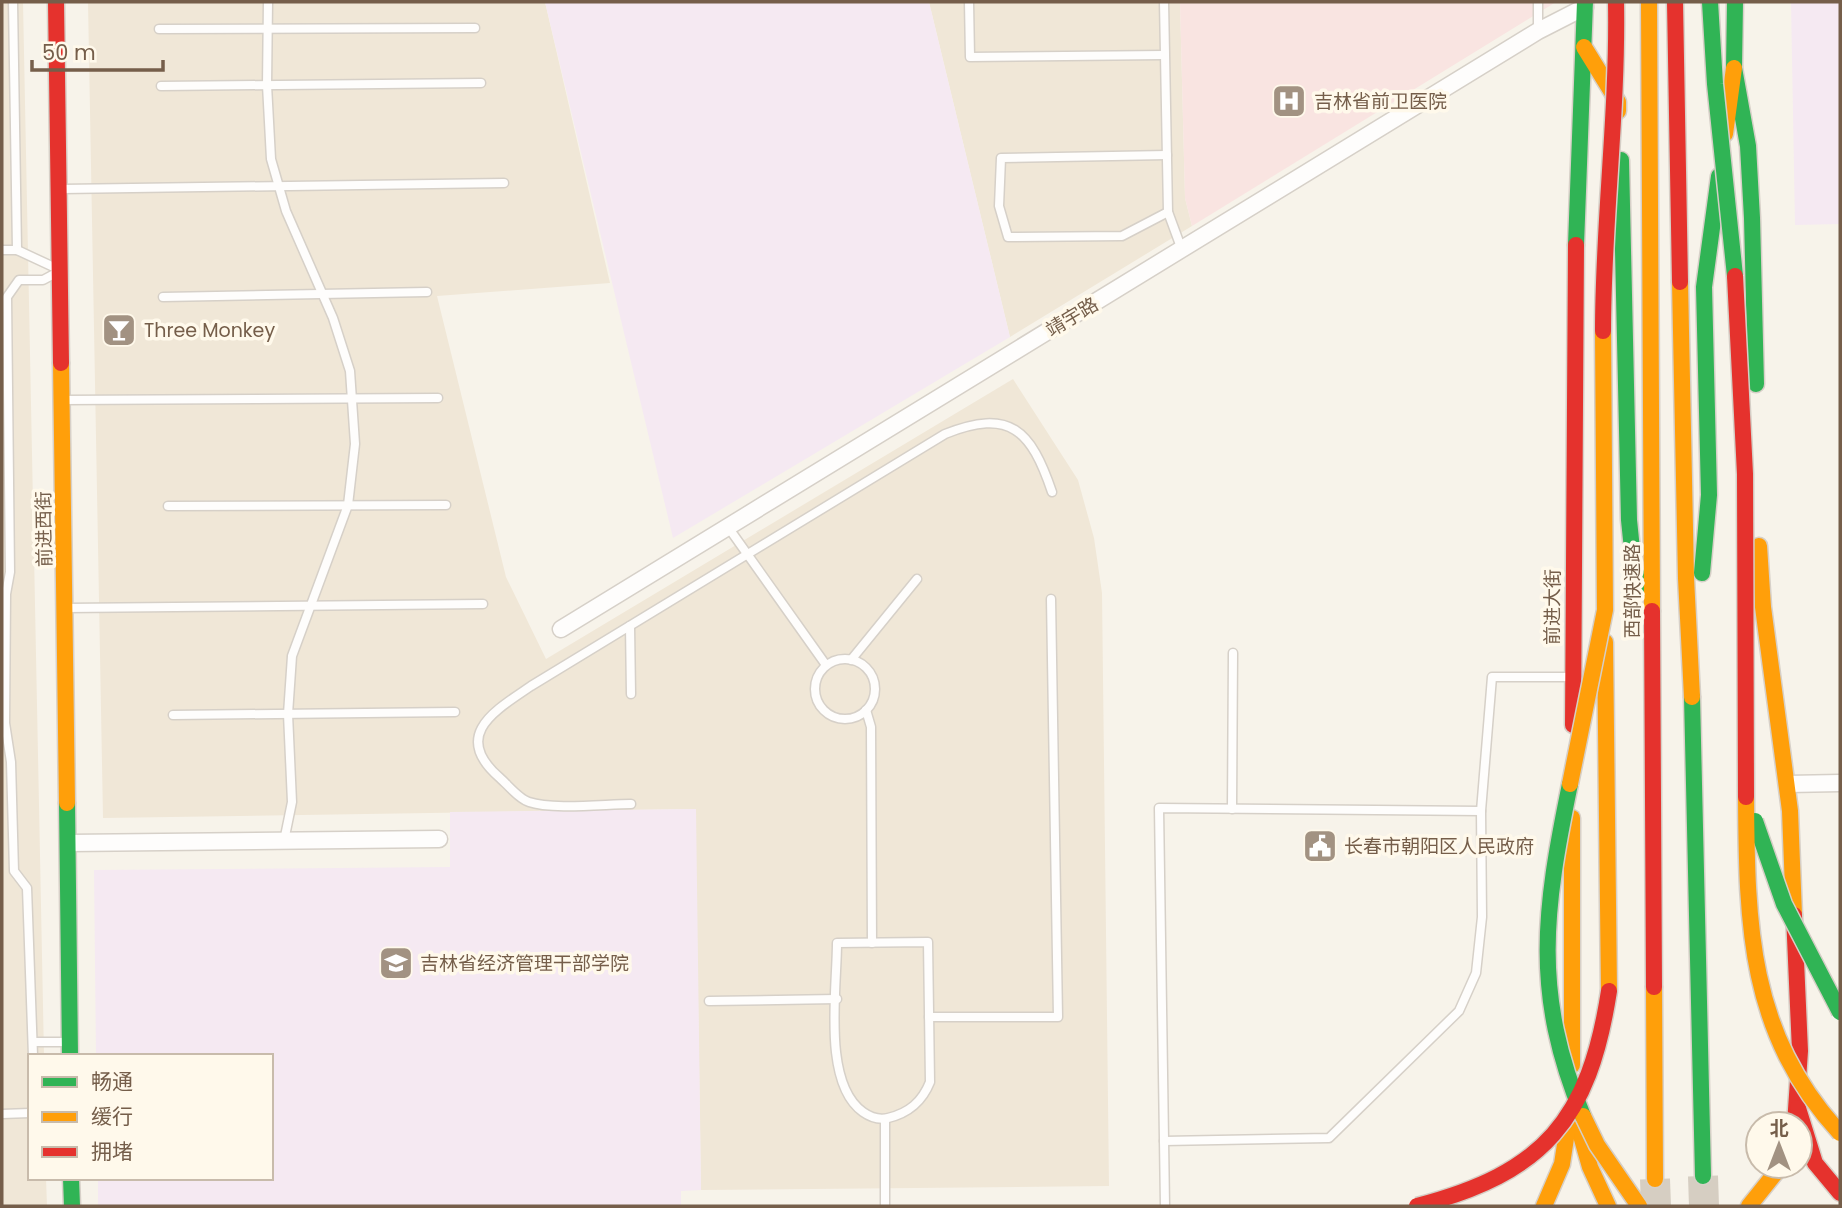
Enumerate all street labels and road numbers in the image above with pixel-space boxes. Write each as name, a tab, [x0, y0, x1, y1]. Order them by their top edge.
street label: 靖宇路	[1041, 291, 1103, 343]
street label: 前进西街	[30, 491, 58, 567]
street label: 西部快速路	[1619, 543, 1646, 639]
street label: 前进大街	[1539, 569, 1566, 645]

